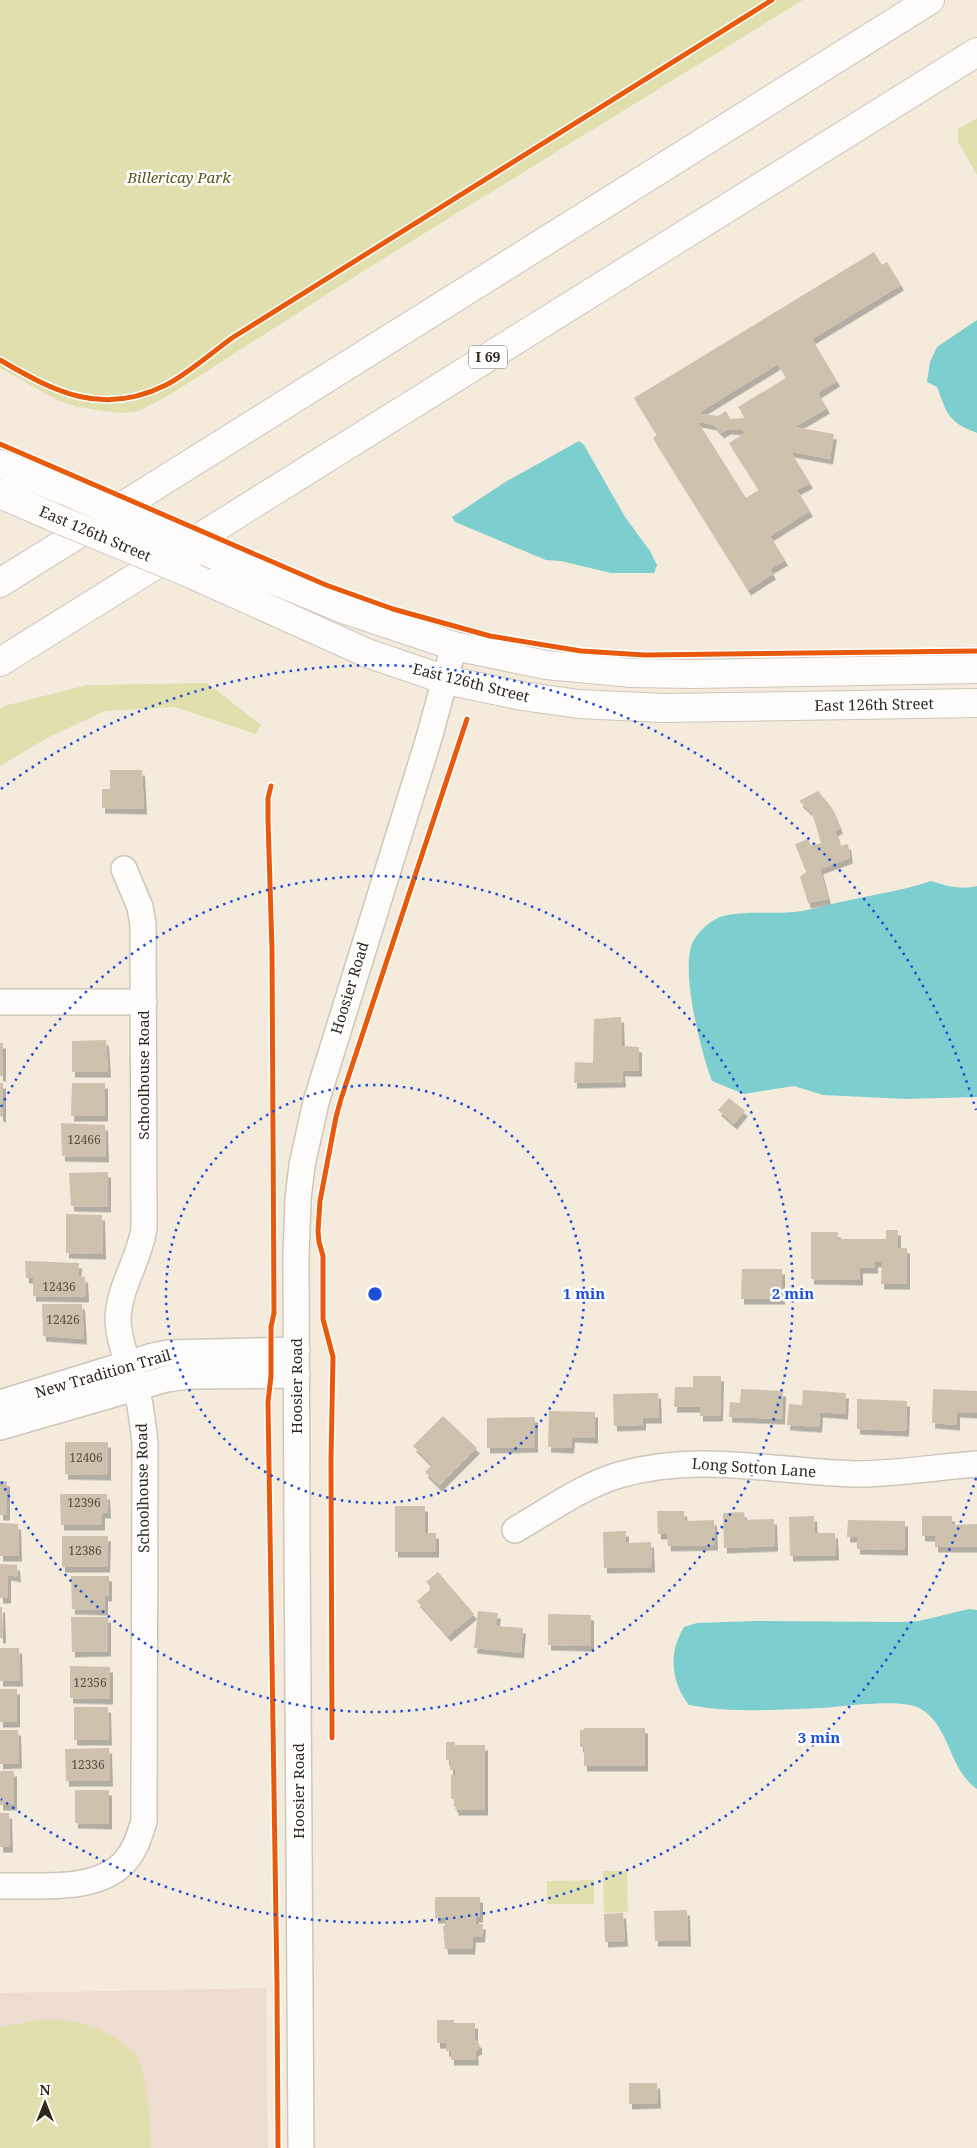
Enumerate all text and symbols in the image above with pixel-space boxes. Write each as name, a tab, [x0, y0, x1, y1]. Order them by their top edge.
park label: Billericay Park	[126, 167, 231, 187]
road number: I 69	[469, 346, 507, 368]
street label: East 126th Street	[37, 501, 154, 566]
street label: East 126th Street	[411, 658, 532, 706]
street label: East 126th Street	[814, 693, 934, 715]
street label: Hoosier Road	[325, 939, 373, 1036]
street label: Schoolhouse Road	[133, 1010, 153, 1140]
house number: 12466	[67, 1131, 101, 1148]
house number: 12436	[42, 1278, 76, 1295]
text: 1 min	[563, 1283, 605, 1303]
text: 2 min	[772, 1283, 814, 1303]
centre of rings	[366, 1285, 384, 1303]
house number: 12426	[46, 1311, 80, 1328]
street label: Hoosier Road	[286, 1338, 306, 1434]
street label: New Tradition Trail	[32, 1344, 174, 1402]
street label: Schoolhouse Road	[131, 1423, 153, 1553]
house number: 12406	[69, 1449, 103, 1466]
street label: Long Sotton Lane	[691, 1453, 817, 1481]
house number: 12396	[67, 1494, 101, 1511]
house number: 12386	[68, 1542, 102, 1559]
house number: 12356	[73, 1674, 107, 1691]
text: 3 min	[798, 1727, 840, 1747]
street label: Hoosier Road	[288, 1743, 308, 1839]
house number: 12336	[71, 1756, 105, 1773]
north arrow	[20, 2078, 70, 2128]
text: N	[39, 2080, 51, 2099]

